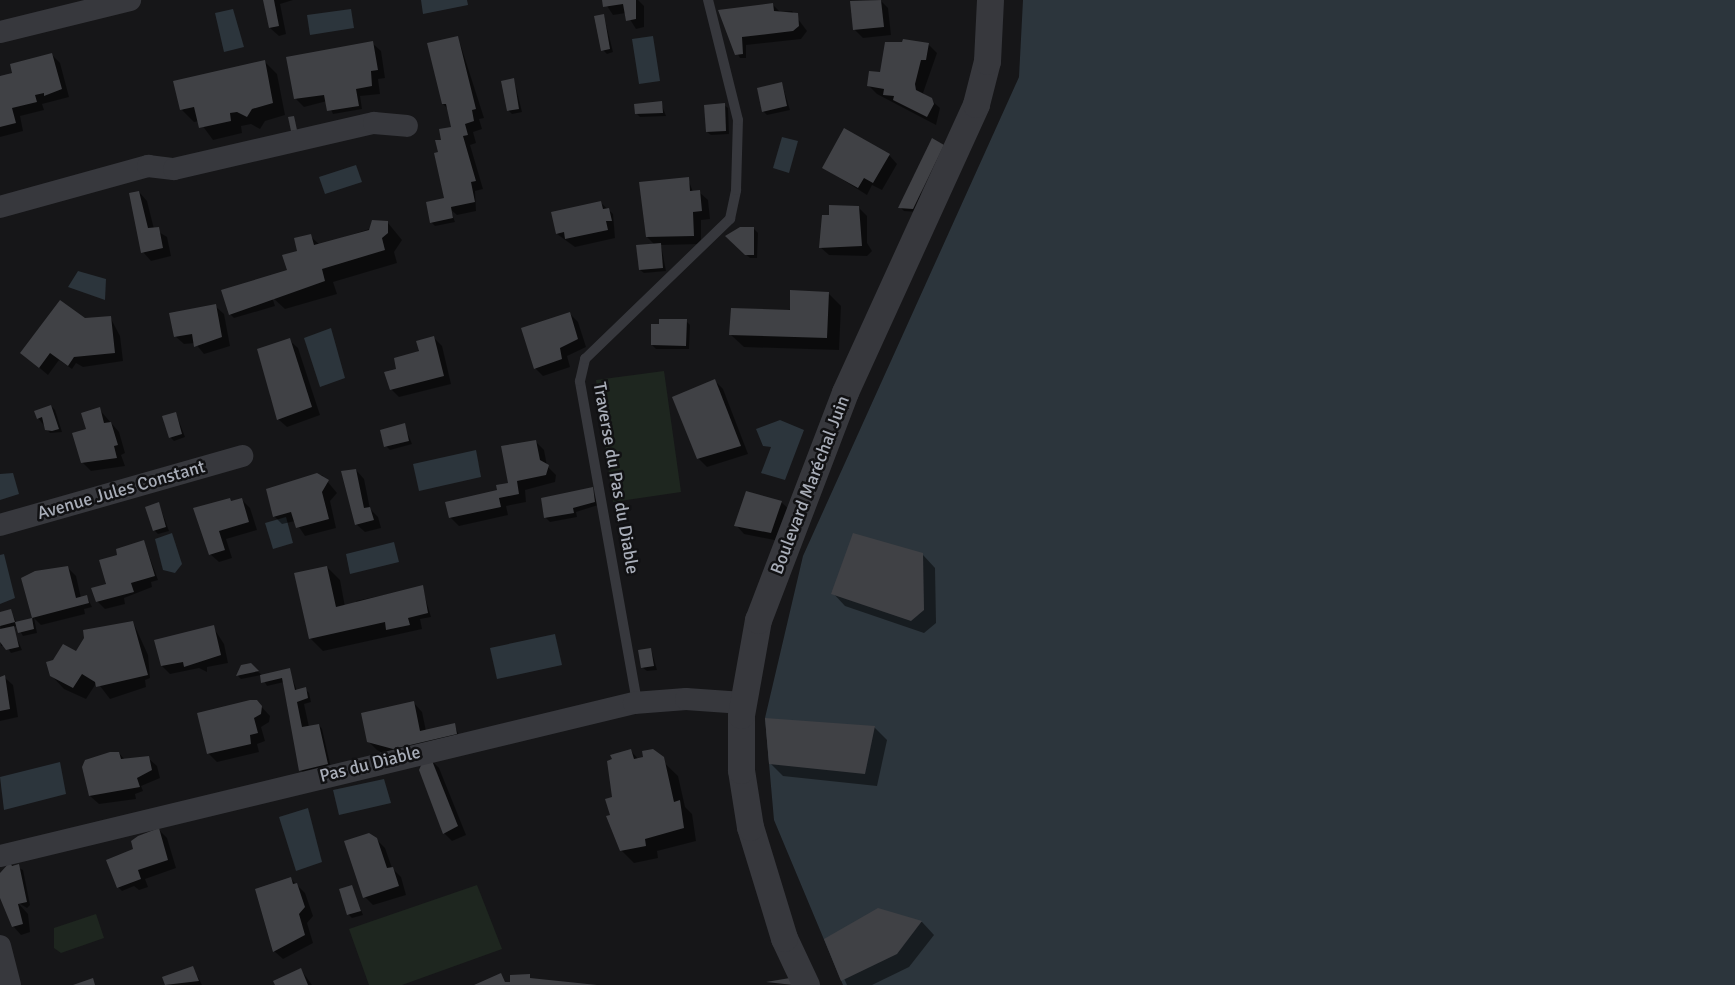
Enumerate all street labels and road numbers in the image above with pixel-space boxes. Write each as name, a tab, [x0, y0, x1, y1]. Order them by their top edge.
street label: Traverse du Pas du Diable	[588, 380, 644, 576]
street label: Boulevard Maréchal Juin	[766, 393, 854, 577]
street label: Avenue Jules Constant	[35, 456, 207, 524]
street label: Pas du Diable	[317, 741, 423, 787]

